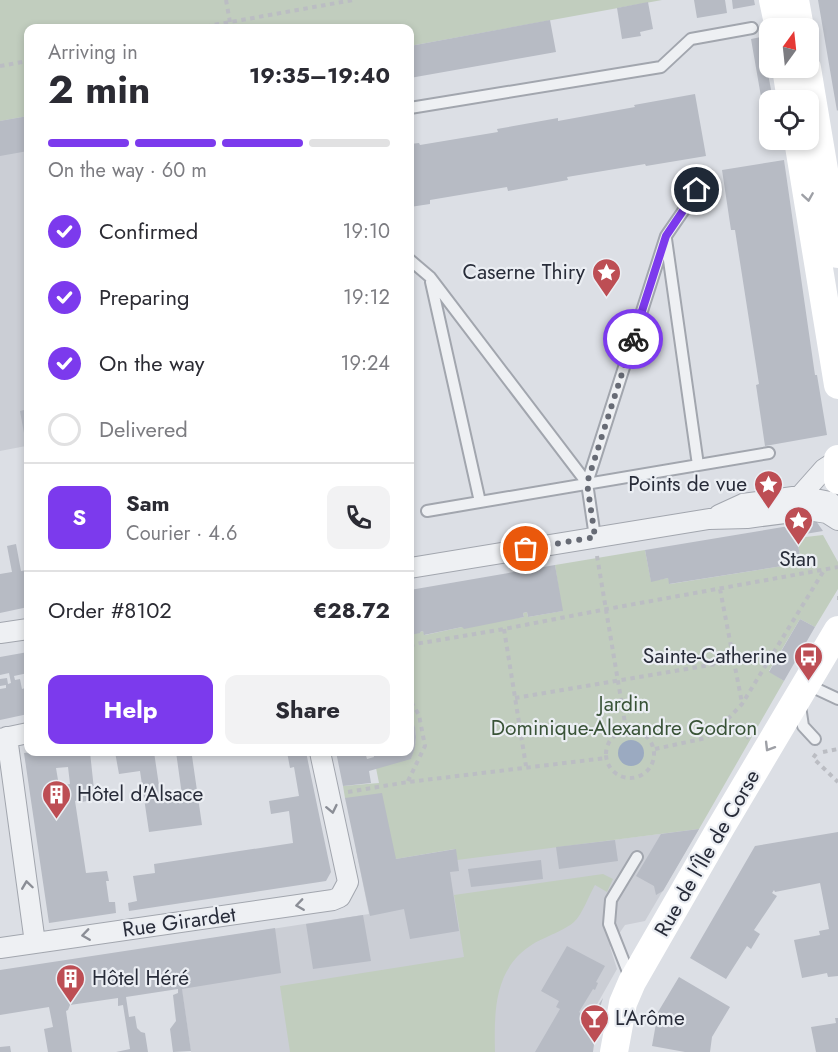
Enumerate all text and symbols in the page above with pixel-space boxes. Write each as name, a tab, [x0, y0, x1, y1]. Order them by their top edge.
north arrow	[759, 18, 819, 78]
map controls	[759, 18, 819, 150]
text: Arriving in	[48, 38, 138, 67]
text: 19:35–19:40	[249, 59, 390, 91]
text: 2 min	[48, 61, 150, 118]
button: locate	[759, 90, 819, 150]
text: On the way · 60 m	[48, 156, 207, 185]
pin	[671, 164, 722, 215]
icon: home	[680, 173, 713, 206]
one-way arrow	[801, 193, 813, 202]
icon: check	[48, 215, 81, 248]
text: Confirmed	[99, 215, 198, 247]
text: 19:10	[342, 217, 390, 246]
place icon: Caserne Thiry	[590, 256, 622, 298]
place label: Caserne Thiry	[463, 257, 586, 287]
icon: check	[48, 281, 81, 314]
text: Preparing	[99, 281, 190, 313]
text: 19:12	[343, 283, 390, 312]
courier	[603, 309, 663, 369]
icon: bike	[617, 323, 650, 356]
icon: check	[48, 347, 81, 380]
text: On the way	[99, 347, 204, 379]
text: 19:24	[340, 349, 390, 378]
text: Delivered	[99, 413, 188, 445]
place icon: Points de vue	[752, 468, 784, 510]
place label: Points de vue	[628, 469, 747, 499]
button: phone	[327, 486, 390, 549]
text: Sam	[126, 487, 170, 519]
text: S	[73, 501, 86, 533]
place icon: Stan	[782, 504, 814, 546]
text: Courier · 4.6	[126, 519, 238, 548]
pin	[500, 523, 551, 574]
icon: bag	[509, 532, 542, 565]
place label: Stan	[779, 544, 817, 574]
text: Order #8102	[48, 594, 172, 626]
text: €28.72	[313, 594, 390, 626]
bus stop icon: Sainte-Catherine	[792, 640, 824, 682]
place label: Sainte-Catherine	[643, 641, 787, 671]
button: Help	[48, 675, 213, 744]
button: Share	[225, 675, 390, 744]
park label: Jardin Dominique-Alexandre Godron	[491, 689, 757, 743]
one-way arrow	[765, 741, 777, 751]
street label: Rue de l'Île de Corse	[647, 764, 767, 942]
building icon: Hôtel d'Alsace	[40, 778, 72, 820]
place label: Hôtel d'Alsace	[77, 779, 204, 809]
one-way arrow	[325, 803, 338, 813]
one-way arrow	[21, 880, 34, 889]
one-way arrow	[295, 898, 304, 910]
street label: Rue Girardet	[120, 899, 238, 945]
one-way arrow	[81, 929, 91, 941]
building icon: Hôtel Héré	[55, 962, 87, 1004]
place label: Hôtel Héré	[92, 963, 189, 993]
bar icon: L'Arôme	[578, 1002, 610, 1044]
place label: L'Arôme	[615, 1003, 685, 1033]

